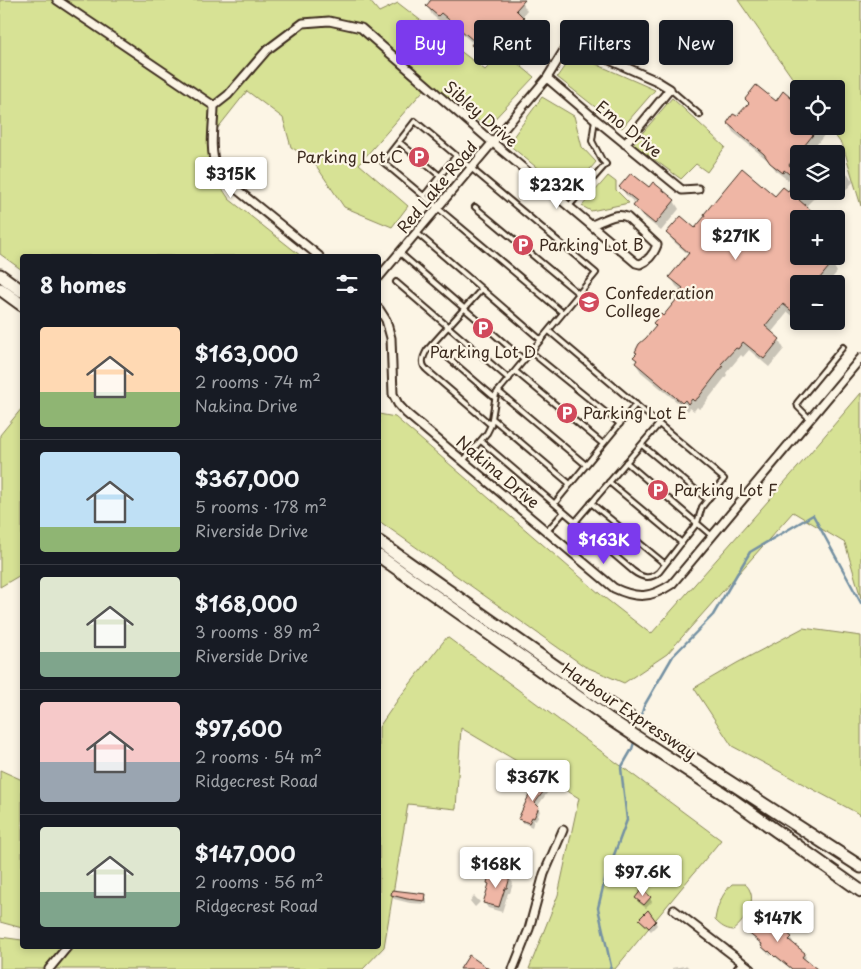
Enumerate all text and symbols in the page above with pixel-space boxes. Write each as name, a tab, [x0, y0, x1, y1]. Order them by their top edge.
chip: Buy	[396, 20, 464, 65]
chip: Rent	[474, 20, 550, 65]
chip: Filters	[560, 20, 649, 65]
chip: New	[659, 20, 733, 65]
street label: Sibley Drive	[439, 74, 524, 152]
map controls	[790, 80, 845, 330]
button: locate	[790, 80, 845, 135]
street label: Emo Drive	[591, 94, 668, 162]
street label: Red Lake Road	[390, 135, 482, 238]
place label: Parking Lot C	[297, 144, 403, 168]
parking icon: Parking Lot C	[407, 145, 431, 169]
button: layers	[790, 145, 845, 200]
pin: $315K	[196, 156, 266, 199]
text: $315K	[206, 161, 256, 185]
pin: $232K	[522, 168, 592, 210]
text: $232K	[530, 172, 584, 196]
button: +	[790, 210, 845, 265]
pin: $271K	[701, 218, 771, 261]
text: $271K	[712, 223, 760, 247]
place label: Parking Lot B	[539, 232, 644, 256]
parking icon: Parking Lot B	[511, 233, 535, 257]
text: 8 homes	[40, 268, 126, 300]
icon: filters	[333, 270, 361, 298]
button: −	[790, 275, 845, 330]
place label: Confederation College	[605, 280, 714, 322]
school or university icon: Confederation College	[577, 290, 601, 314]
parking icon: Parking Lot D	[471, 316, 495, 340]
text: $163,000	[195, 337, 298, 369]
place label: Parking Lot D	[430, 339, 536, 363]
icon: home	[80, 347, 140, 407]
text: 2 rooms · 74 m²	[195, 369, 321, 393]
text: Nakina Drive	[195, 393, 297, 417]
place label: Parking Lot E	[583, 400, 687, 424]
parking icon: Parking Lot E	[555, 401, 579, 425]
street label: Nakina Drive	[452, 429, 546, 513]
text: $367,000	[195, 462, 299, 494]
icon: home	[80, 472, 140, 532]
place label: Parking Lot F	[674, 477, 778, 501]
parking icon: Parking Lot F	[646, 478, 670, 502]
text: 5 rooms · 178 m²	[195, 494, 327, 518]
text: Riverside Drive	[195, 518, 308, 542]
pin: $163K	[569, 522, 639, 565]
text: $163K	[578, 527, 630, 551]
text: $168,000	[195, 587, 298, 619]
icon: home	[80, 597, 140, 657]
text: 3 rooms · 89 m²	[195, 619, 320, 643]
text: Riverside Drive	[195, 643, 308, 667]
street label: Harbour Expressway	[557, 656, 702, 764]
text: $97,600	[195, 712, 282, 744]
icon: home	[80, 722, 140, 782]
text: 2 rooms · 54 m²	[195, 744, 322, 768]
pin: $367K	[498, 760, 568, 802]
text: $367K	[507, 764, 559, 788]
text: Ridgecrest Road	[195, 768, 318, 792]
text: $147,000	[195, 837, 295, 869]
pin: $168K	[461, 846, 531, 889]
icon: home	[80, 847, 140, 907]
text: $168K	[471, 851, 521, 875]
pin: $97.6K	[602, 854, 684, 897]
text: $97.6K	[615, 859, 671, 883]
text: 2 rooms · 56 m²	[195, 869, 324, 893]
text: Ridgecrest Road	[195, 893, 318, 917]
pin: $147K	[743, 900, 813, 943]
text: $147K	[754, 905, 802, 929]

